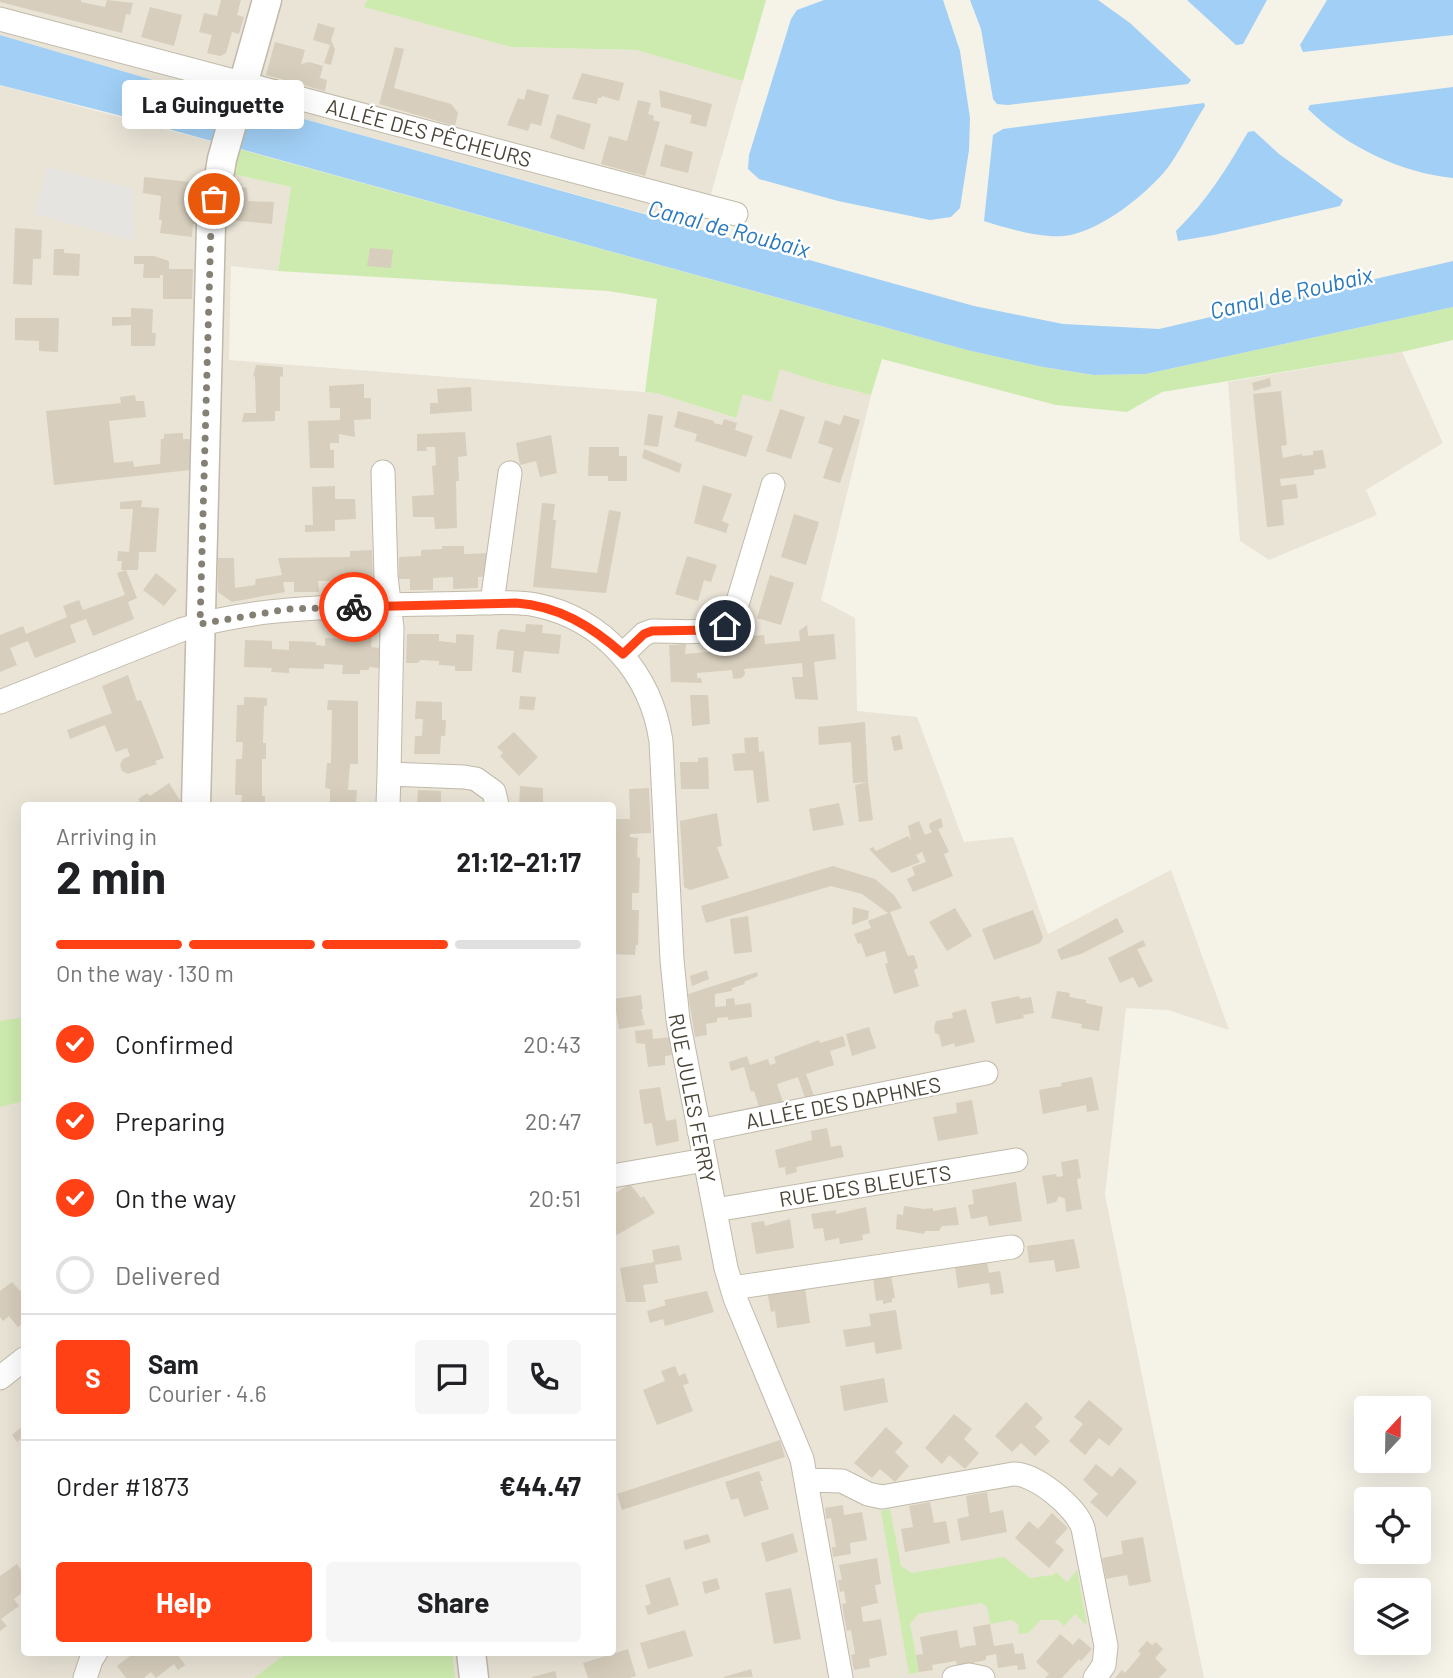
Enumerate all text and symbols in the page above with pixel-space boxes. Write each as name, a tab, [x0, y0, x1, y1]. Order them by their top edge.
callout: La Guinguette	[123, 80, 305, 129]
text: La Guinguette	[142, 90, 284, 118]
street label: ALLÉE DES PÊCHEURS	[324, 93, 534, 171]
pin	[184, 169, 244, 229]
icon: bag	[195, 180, 233, 218]
water label: Canal de Roubaix	[645, 193, 814, 263]
water label: Canal de Roubaix	[1207, 259, 1376, 324]
courier	[319, 572, 389, 642]
icon: bike	[335, 588, 373, 626]
pin	[695, 596, 755, 656]
icon: home	[706, 607, 744, 645]
text: Arriving in	[56, 822, 157, 850]
text: 21:12–21:17	[457, 846, 581, 877]
text: 2 min	[56, 848, 166, 903]
text: On the way · 130 m	[56, 959, 234, 987]
street label: RUE JULES FERRY	[664, 1011, 722, 1185]
icon: check	[56, 1025, 94, 1063]
text: Confirmed	[115, 1028, 234, 1059]
text: 20:43	[523, 1030, 581, 1058]
street label: ALLÉE DES DAPHNES	[743, 1071, 943, 1133]
icon: check	[56, 1102, 94, 1140]
text: Preparing	[115, 1105, 225, 1136]
text: 20:47	[525, 1107, 581, 1135]
street label: RUE DES BLEUETS	[777, 1159, 953, 1211]
icon: check	[56, 1179, 94, 1217]
text: On the way	[115, 1182, 236, 1213]
text: 20:51	[529, 1184, 581, 1212]
text: Delivered	[115, 1259, 221, 1290]
button: chat	[415, 1340, 489, 1414]
button: phone	[507, 1340, 581, 1414]
text: Sam	[148, 1348, 199, 1379]
text: S	[85, 1362, 101, 1393]
text: Courier · 4.6	[148, 1379, 267, 1407]
north arrow	[1354, 1396, 1432, 1474]
map controls	[1354, 1396, 1431, 1655]
text: Order #1873	[56, 1470, 190, 1501]
text: €44.47	[499, 1470, 581, 1501]
button: locate	[1354, 1487, 1431, 1564]
button: Help	[56, 1562, 312, 1642]
button: Share	[326, 1562, 581, 1642]
button: layers	[1354, 1578, 1431, 1655]

